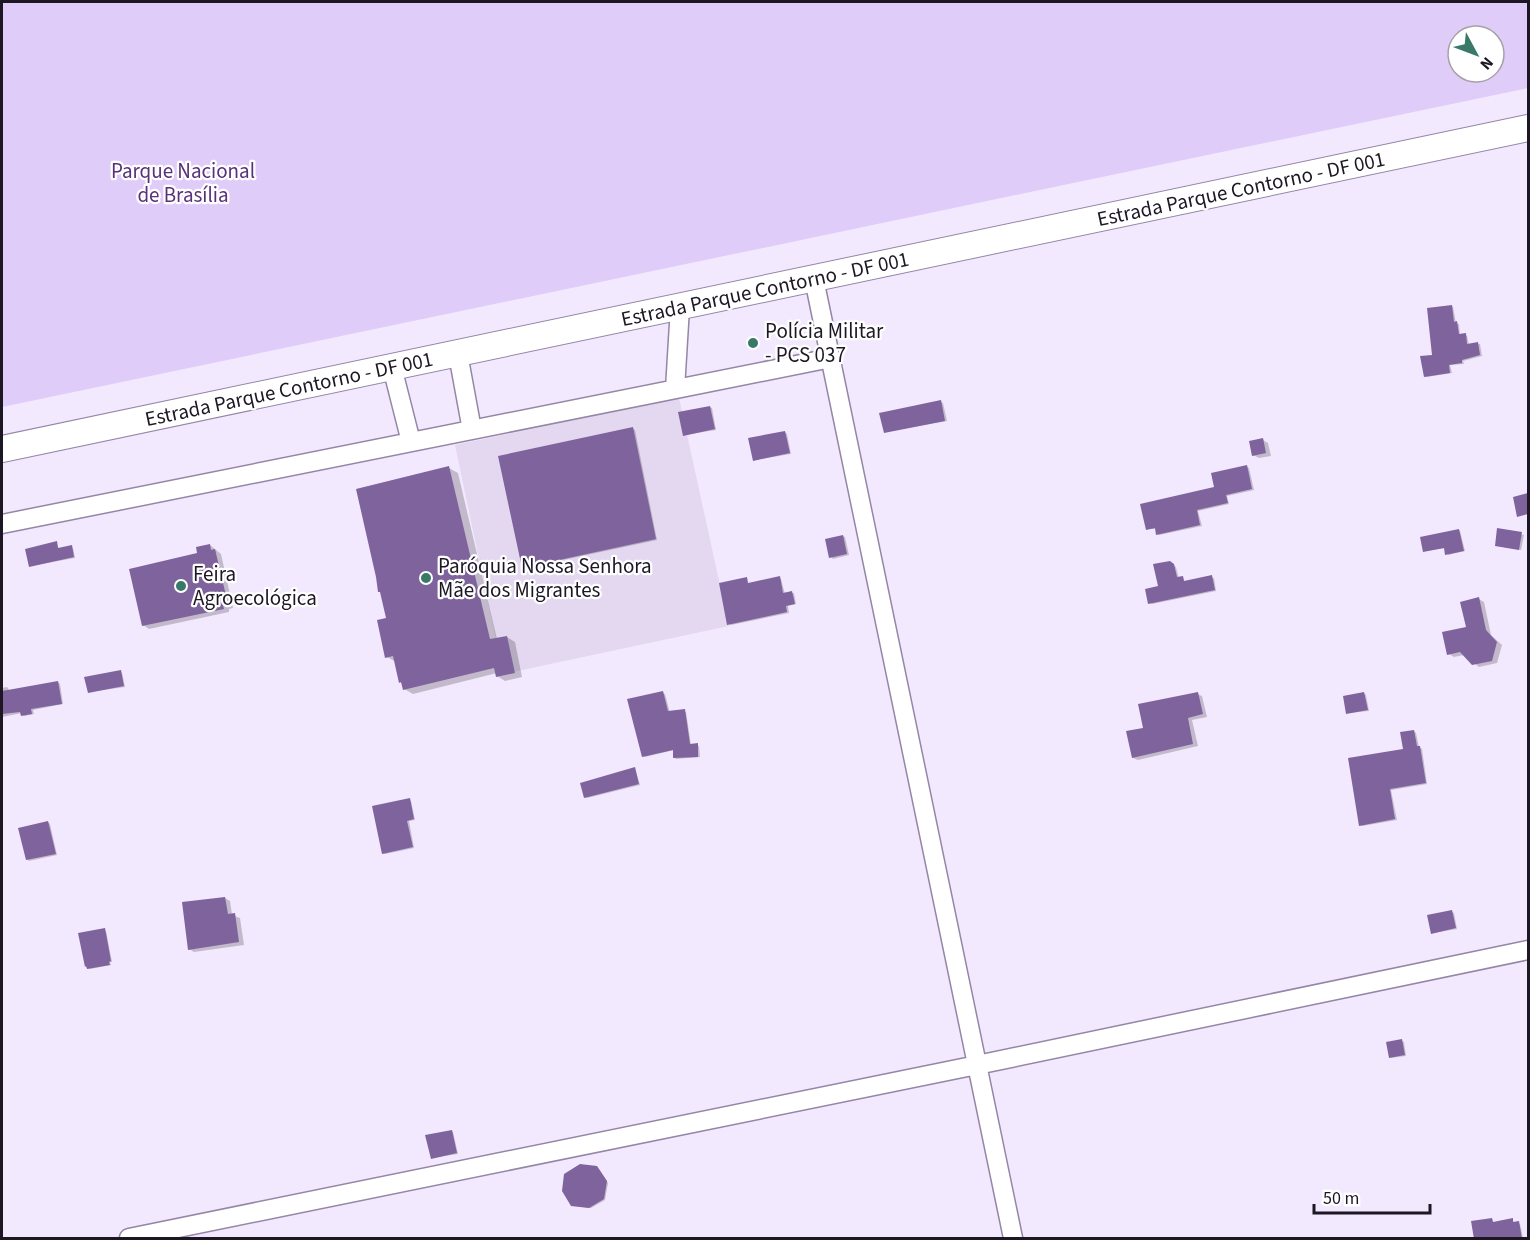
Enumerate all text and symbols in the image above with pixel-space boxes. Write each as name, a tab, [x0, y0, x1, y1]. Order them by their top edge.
north arrow	[1446, 24, 1506, 84]
text: N	[1475, 52, 1498, 74]
street label: Estrada Parque Contorno - DF 001	[1094, 144, 1388, 234]
park label: Parque Nacional de Brasília	[111, 156, 255, 210]
street label: Estrada Parque Contorno - DF 001	[618, 244, 912, 334]
place label: Polícia Militar - PCS 037	[765, 316, 884, 370]
marker: Polícia Militar - PCS 037	[746, 336, 760, 350]
street label: Estrada Parque Contorno - DF 001	[142, 344, 436, 434]
place label: Paróquia Nossa Senhora Mãe dos Migrantes	[438, 551, 652, 605]
place label: Feira Agroecológica	[193, 559, 317, 613]
marker: Paróquia Nossa Senhora Mãe dos Migrantes	[419, 571, 433, 585]
marker: Feira Agroecológica	[174, 579, 188, 593]
scale bar	[1314, 1177, 1430, 1215]
text: 50 m	[1323, 1186, 1359, 1211]

